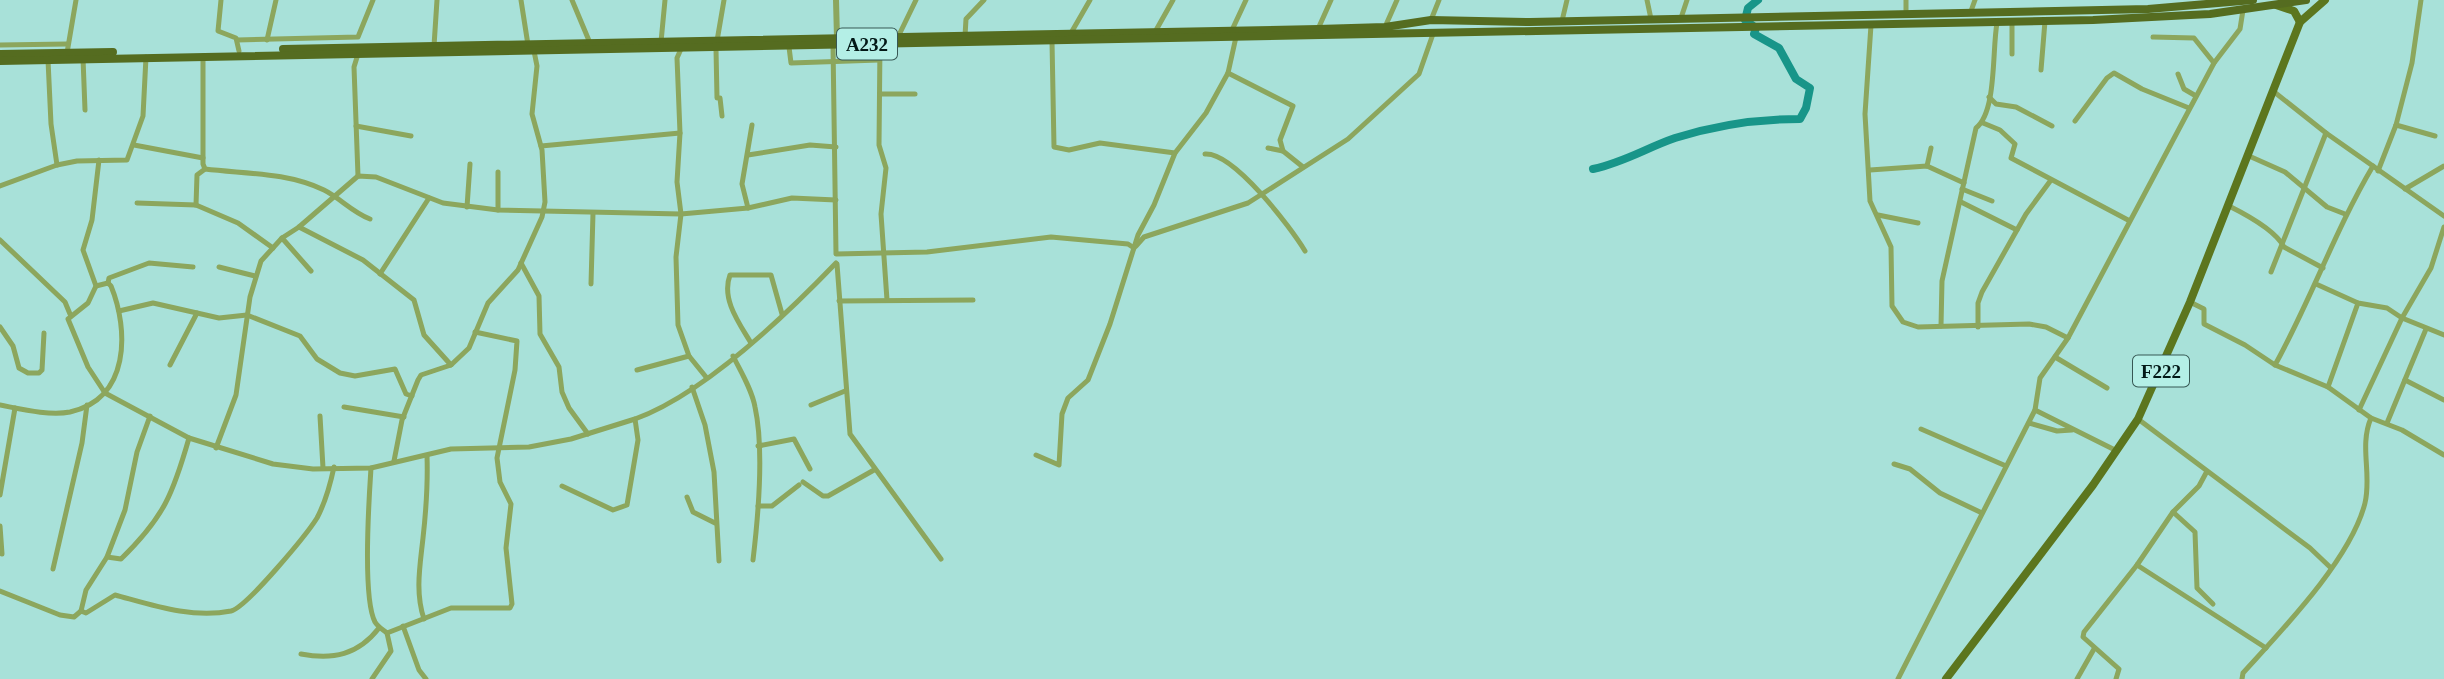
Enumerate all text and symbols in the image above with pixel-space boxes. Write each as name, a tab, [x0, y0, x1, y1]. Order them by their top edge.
road number: A232	[837, 28, 897, 60]
road number: F222	[2133, 356, 2189, 386]

